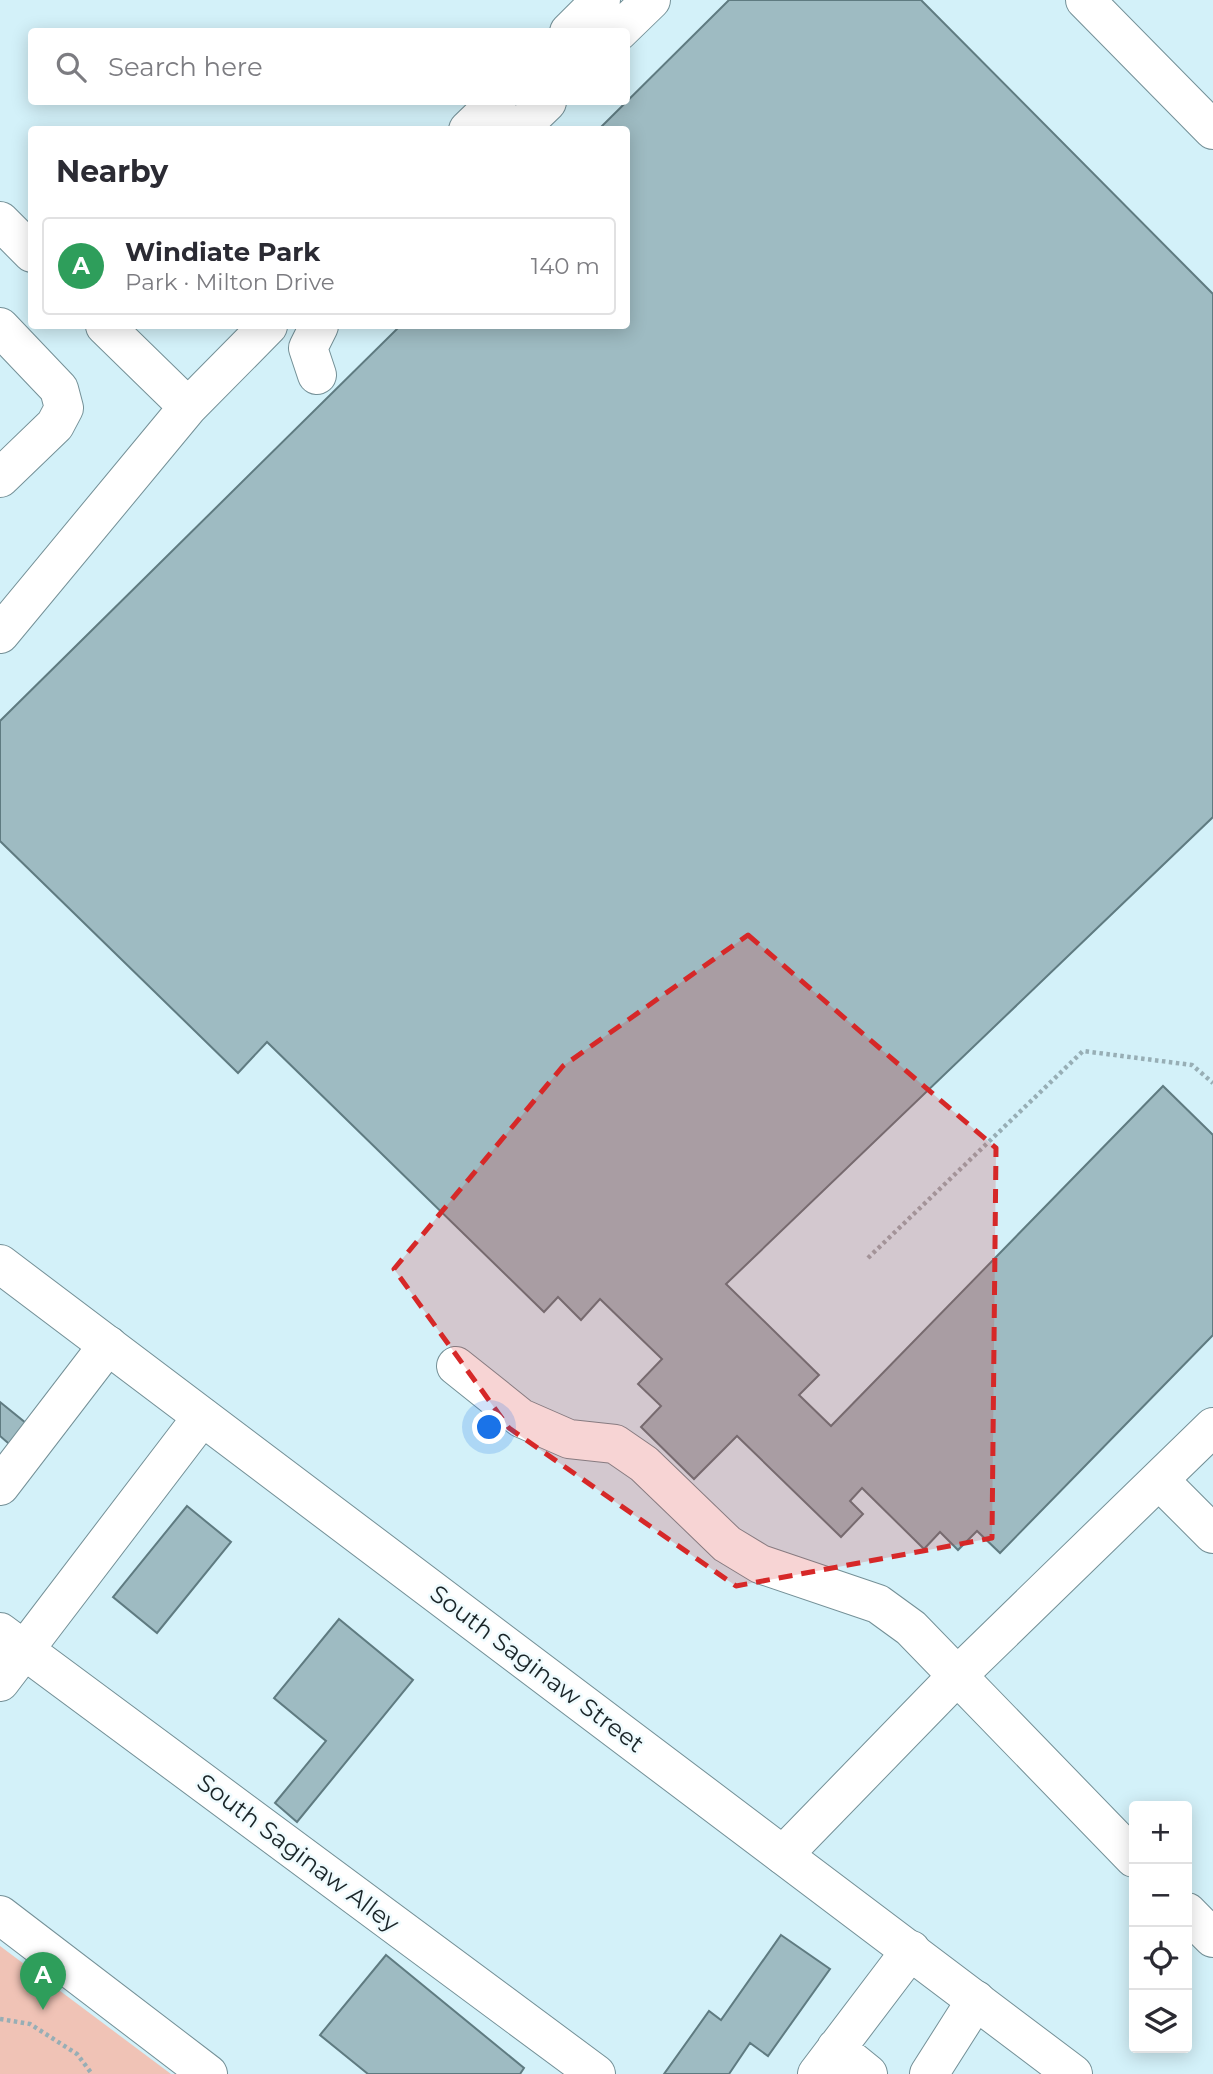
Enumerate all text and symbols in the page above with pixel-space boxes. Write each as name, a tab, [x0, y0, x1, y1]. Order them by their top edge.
search box	[28, 28, 630, 105]
icon: search	[52, 48, 90, 86]
text: Search here	[108, 51, 263, 83]
text: Nearby	[56, 153, 168, 190]
text: Windiate Park	[125, 236, 320, 268]
text: A	[72, 252, 90, 280]
text: 140 m	[531, 252, 600, 280]
text: Park · Milton Drive	[125, 268, 335, 296]
your location	[472, 1410, 506, 1444]
street label: South Saginaw Street	[425, 1579, 650, 1759]
street label: South Saginaw Alley	[192, 1767, 405, 1938]
map controls	[1129, 1801, 1192, 2053]
button: +	[1129, 1801, 1192, 1864]
button: −	[1129, 1864, 1192, 1927]
button: locate	[1129, 1927, 1192, 1990]
pin: A	[20, 1952, 66, 2010]
button: layers	[1129, 1990, 1192, 2053]

